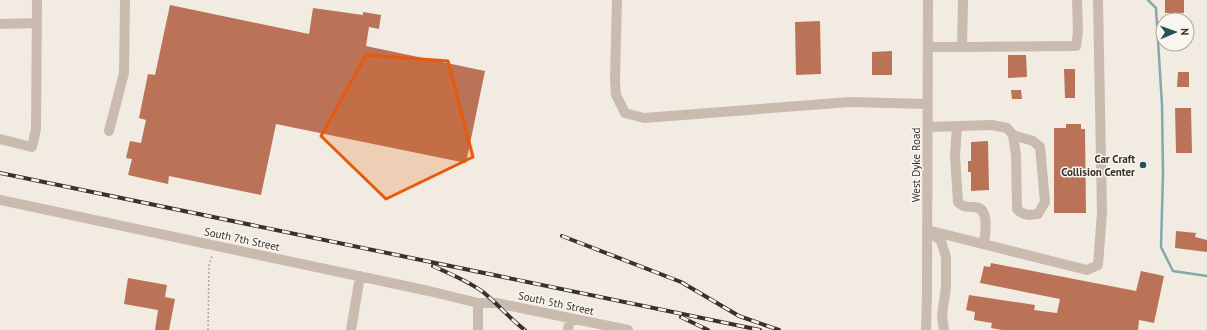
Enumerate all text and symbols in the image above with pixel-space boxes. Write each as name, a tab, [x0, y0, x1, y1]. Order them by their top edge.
north arrow	[1155, 12, 1195, 52]
text: N	[1178, 28, 1192, 36]
street label: West Dyke Road	[909, 128, 923, 202]
place label: Car Craft Collision Center	[1061, 152, 1135, 179]
marker: Car Craft Collision Center	[1138, 160, 1148, 170]
street label: South 7th Street	[203, 224, 281, 254]
street label: South 5th Street	[517, 288, 595, 318]

